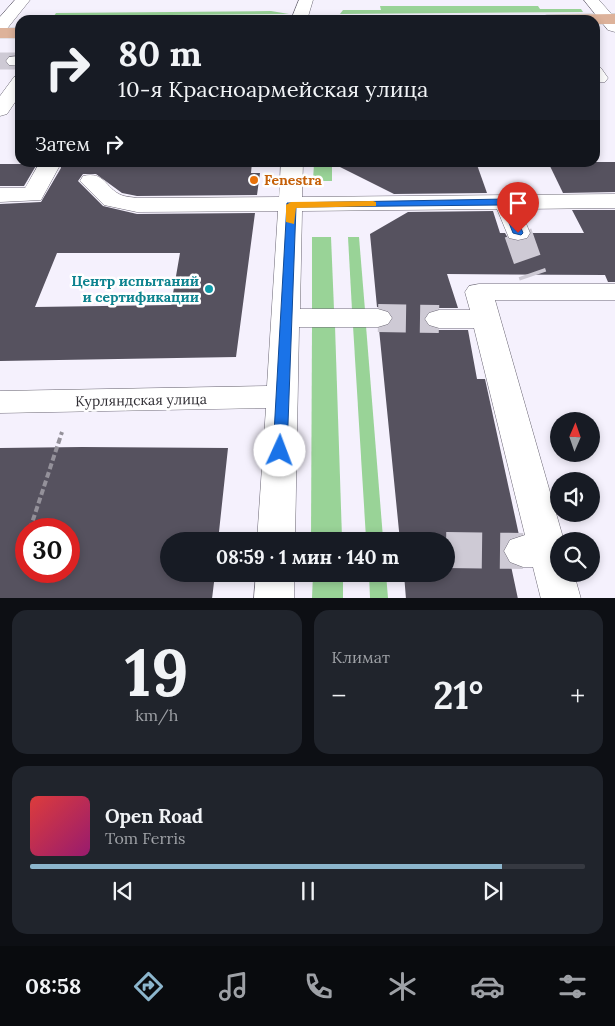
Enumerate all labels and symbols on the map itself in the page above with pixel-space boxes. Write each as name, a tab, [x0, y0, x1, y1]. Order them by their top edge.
place label: Fenestra	[264, 171, 323, 189]
marker: Fenestra	[248, 174, 260, 186]
pin	[497, 182, 539, 233]
place label: Центр испытаний и сертификации	[71, 272, 199, 306]
marker: Центр испытаний и сертификации	[203, 283, 215, 295]
street label: Курляндская улица	[75, 390, 207, 410]
north arrow	[550, 412, 600, 462]
position arrow	[253, 424, 305, 476]
speed limit sign: 30	[15, 518, 80, 583]

